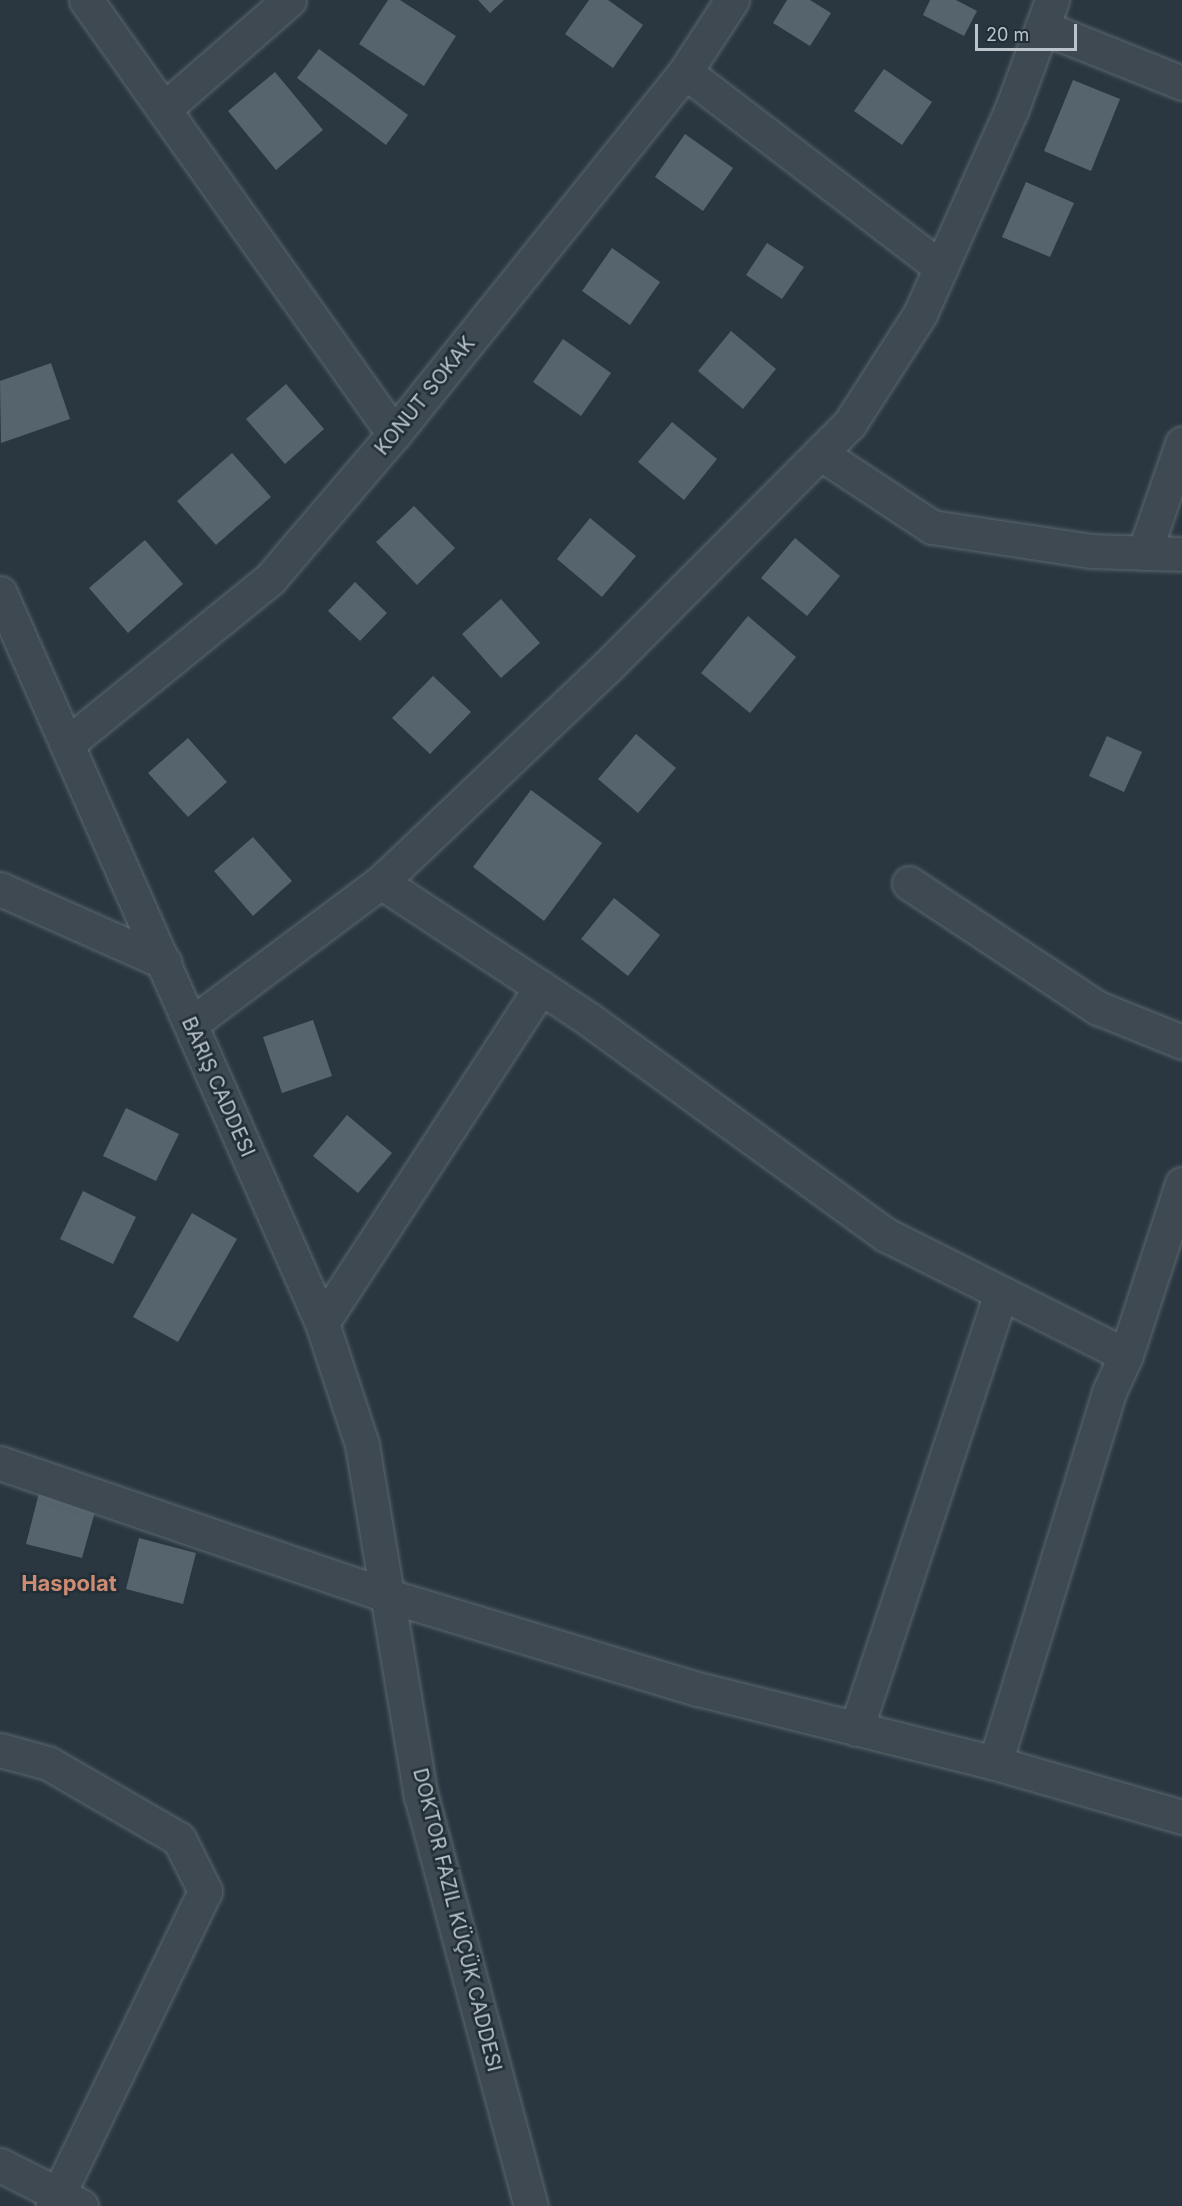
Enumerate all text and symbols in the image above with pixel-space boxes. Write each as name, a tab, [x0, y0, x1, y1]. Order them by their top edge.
scale bar	[978, 12, 1080, 50]
text: 20 m	[986, 24, 1029, 45]
street label: KONUT SOKAK	[370, 332, 480, 460]
street label: BARIŞ CADDESI	[176, 1013, 260, 1161]
district label: Haspolat	[21, 1571, 117, 1597]
street label: DOKTOR FAZIL KÜÇÜK CADDESI	[408, 1766, 506, 2074]

